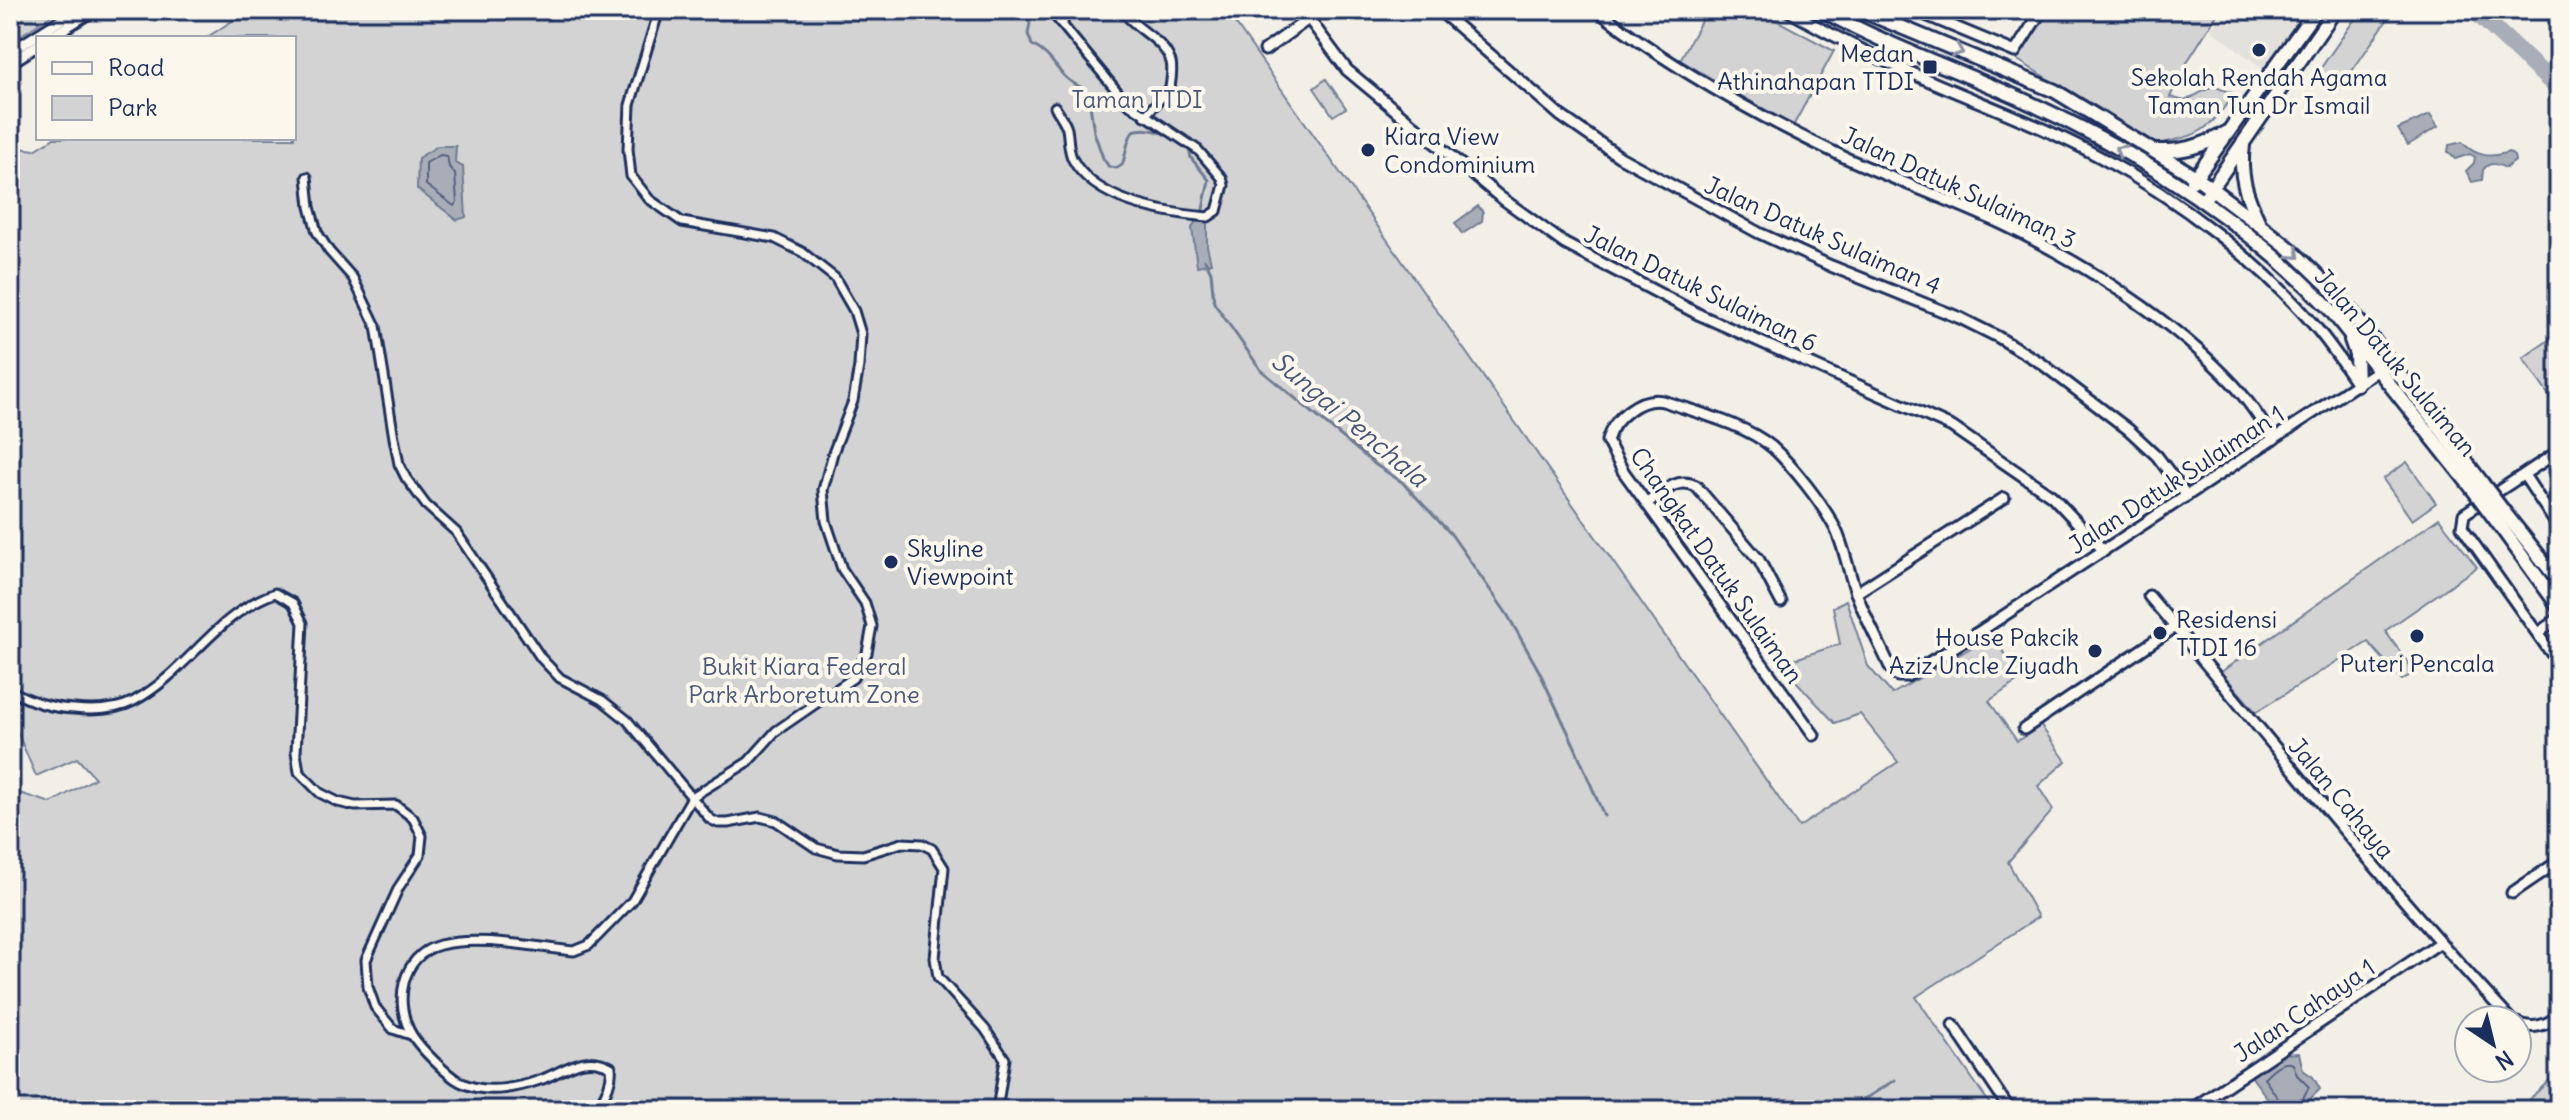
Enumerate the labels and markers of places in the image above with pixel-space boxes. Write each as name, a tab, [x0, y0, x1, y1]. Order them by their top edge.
place label: Medan Athinahapan TTDI	[1717, 38, 1914, 96]
marker: Sekolah Rendah Agama Taman Tun Dr Ismail	[2250, 41, 2268, 59]
marker: Medan Athinahapan TTDI	[1921, 58, 1939, 76]
place label: Sekolah Rendah Agama Taman Tun Dr Ismail	[2131, 62, 2387, 120]
place label: Kiara View Condominium	[1384, 121, 1535, 179]
marker: Kiara View Condominium	[1359, 141, 1377, 159]
place label: Skyline Viewpoint	[907, 533, 1014, 591]
marker: Skyline Viewpoint	[882, 553, 900, 571]
place label: Residensi TTDI 16	[2176, 604, 2277, 662]
place label: House Pakcik Aziz Uncle Ziyadh	[1889, 622, 2079, 680]
marker: Residensi TTDI 16	[2151, 624, 2169, 642]
marker: Puteri Pencala	[2408, 627, 2426, 645]
marker: House Pakcik Aziz Uncle Ziyadh	[2086, 642, 2104, 660]
place label: Puteri Pencala	[2339, 648, 2495, 678]

